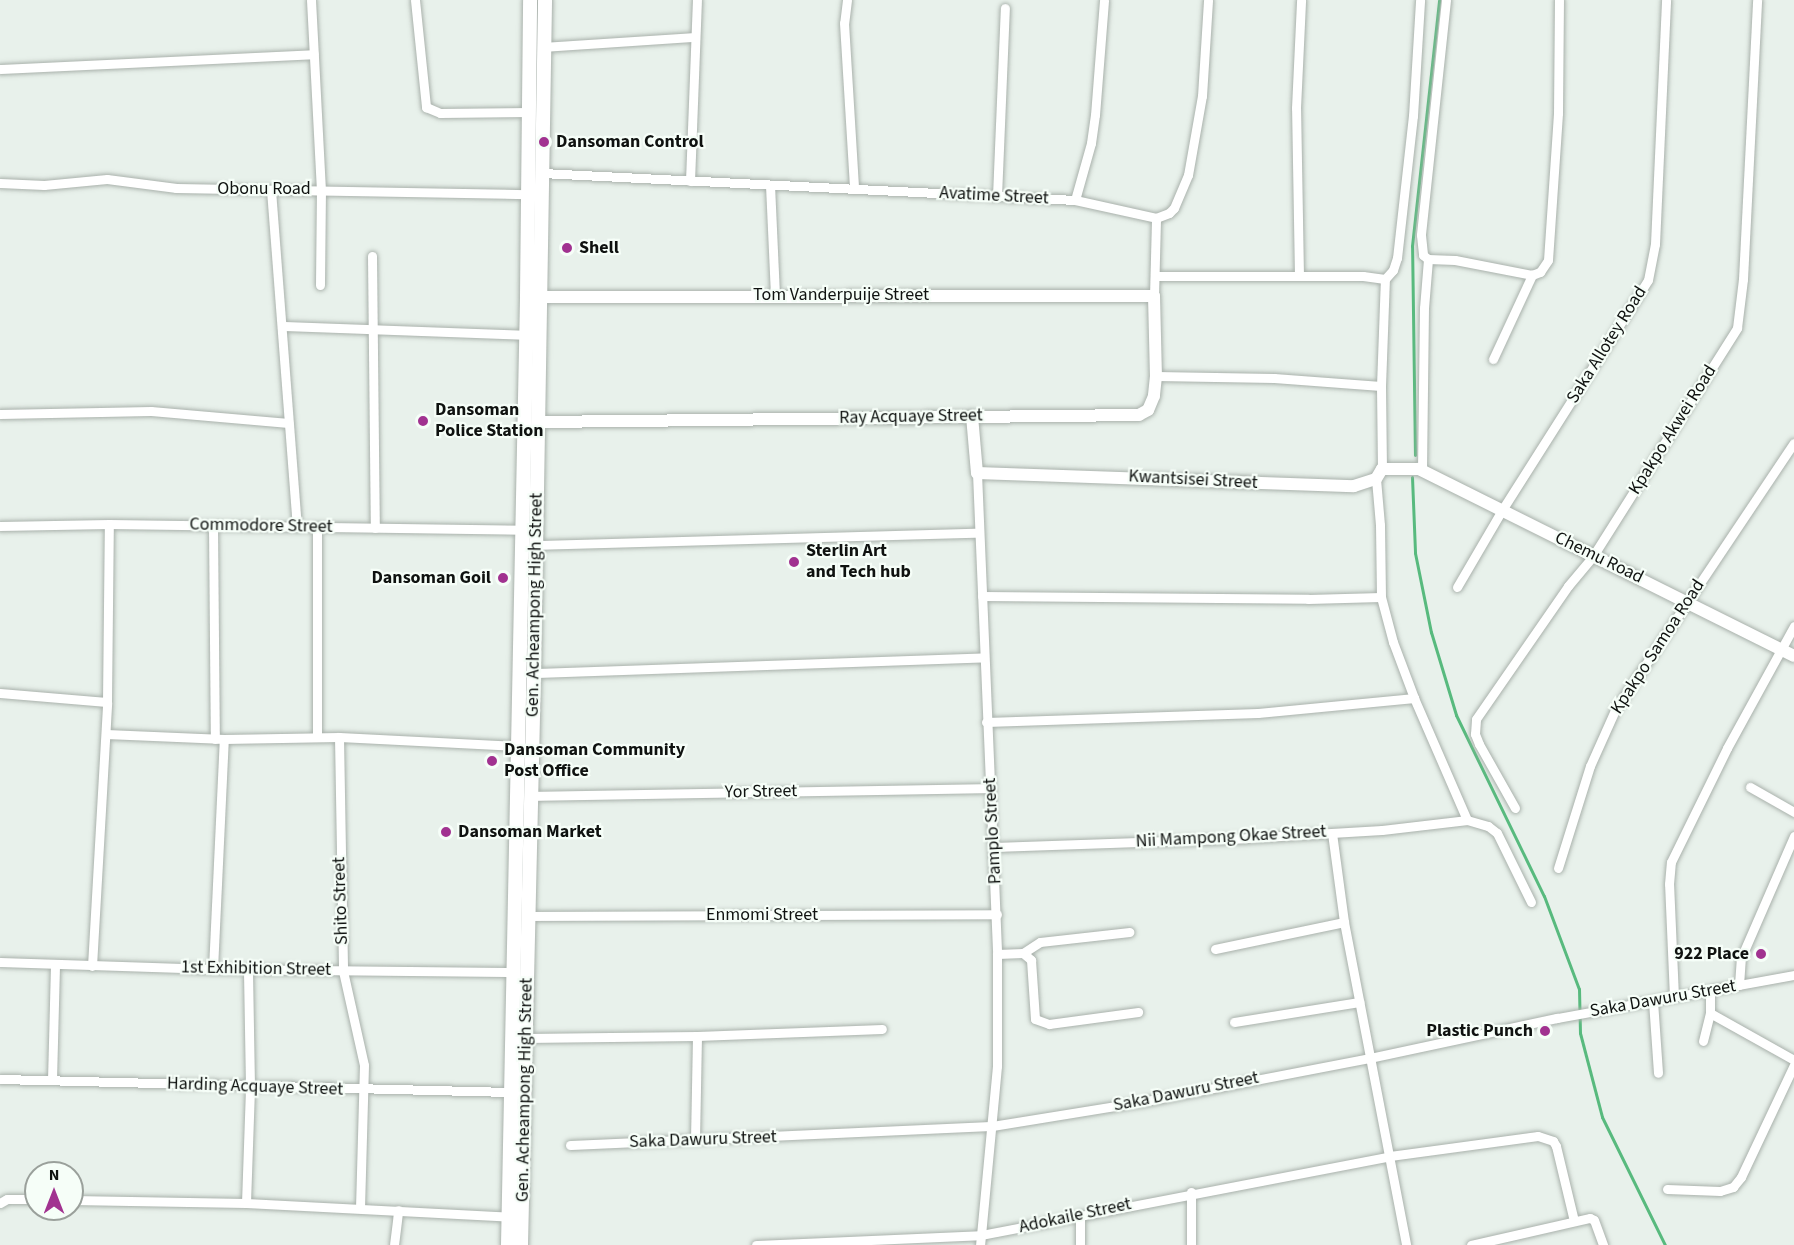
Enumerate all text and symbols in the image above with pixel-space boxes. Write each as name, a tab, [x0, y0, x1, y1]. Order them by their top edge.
place label: Dansoman Control	[556, 131, 704, 153]
marker: Dansoman Control	[537, 135, 551, 149]
street label: Obonu Road	[217, 178, 311, 200]
street label: Avatime Street	[939, 182, 1049, 210]
place label: Shell	[579, 237, 619, 259]
marker: Shell	[560, 241, 574, 255]
street label: Saka Allotey Road	[1562, 282, 1652, 408]
street label: Tom Vanderpuije Street	[753, 284, 929, 306]
street label: Kpakpo Akwei Road	[1624, 361, 1722, 499]
place label: Dansoman Police Station	[435, 400, 544, 442]
street label: Ray Acquaye Street	[839, 405, 983, 429]
marker: Dansoman Police Station	[416, 414, 430, 428]
street label: Kwantsisei Street	[1128, 466, 1258, 494]
street label: Gen. Acheampong High Street	[522, 493, 548, 717]
street label: Commodore Street	[189, 514, 333, 538]
street label: Chemu Road	[1551, 527, 1647, 589]
place label: Sterlin Art and Tech hub	[806, 541, 911, 584]
marker: Sterlin Art and Tech hub	[787, 555, 801, 569]
place label: Dansoman Goil	[371, 567, 491, 589]
marker: Dansoman Goil	[496, 571, 510, 585]
street label: Kpakpo Samoa Road	[1606, 576, 1710, 718]
place label: Dansoman Community Post Office	[504, 740, 685, 783]
marker: Dansoman Community Post Office	[485, 754, 499, 768]
street label: Pamplo Street	[979, 777, 1007, 885]
street label: Yor Street	[725, 781, 797, 803]
place label: Dansoman Market	[458, 821, 602, 843]
street label: Nii Mampong Okae Street	[1135, 821, 1327, 853]
marker: Dansoman Market	[439, 825, 453, 839]
street label: Shito Street	[329, 857, 353, 945]
street label: Enmomi Street	[706, 904, 818, 926]
place label: 922 Place	[1674, 943, 1749, 965]
marker: 922 Place	[1754, 947, 1768, 961]
street label: 1st Exhibition Street	[181, 957, 331, 981]
street label: Saka Dawuru Street	[1588, 976, 1738, 1022]
street label: Gen. Acheampong High Street	[512, 978, 538, 1202]
place label: Plastic Punch	[1426, 1020, 1533, 1042]
marker: Plastic Punch	[1538, 1024, 1552, 1038]
street label: Saka Dawuru Street	[1111, 1067, 1261, 1117]
street label: Harding Acquaye Street	[167, 1073, 343, 1101]
street label: Saka Dawuru Street	[629, 1127, 777, 1153]
north arrow	[24, 1161, 84, 1221]
text: N	[49, 1164, 59, 1186]
street label: Adokaile Street	[1017, 1194, 1133, 1238]

